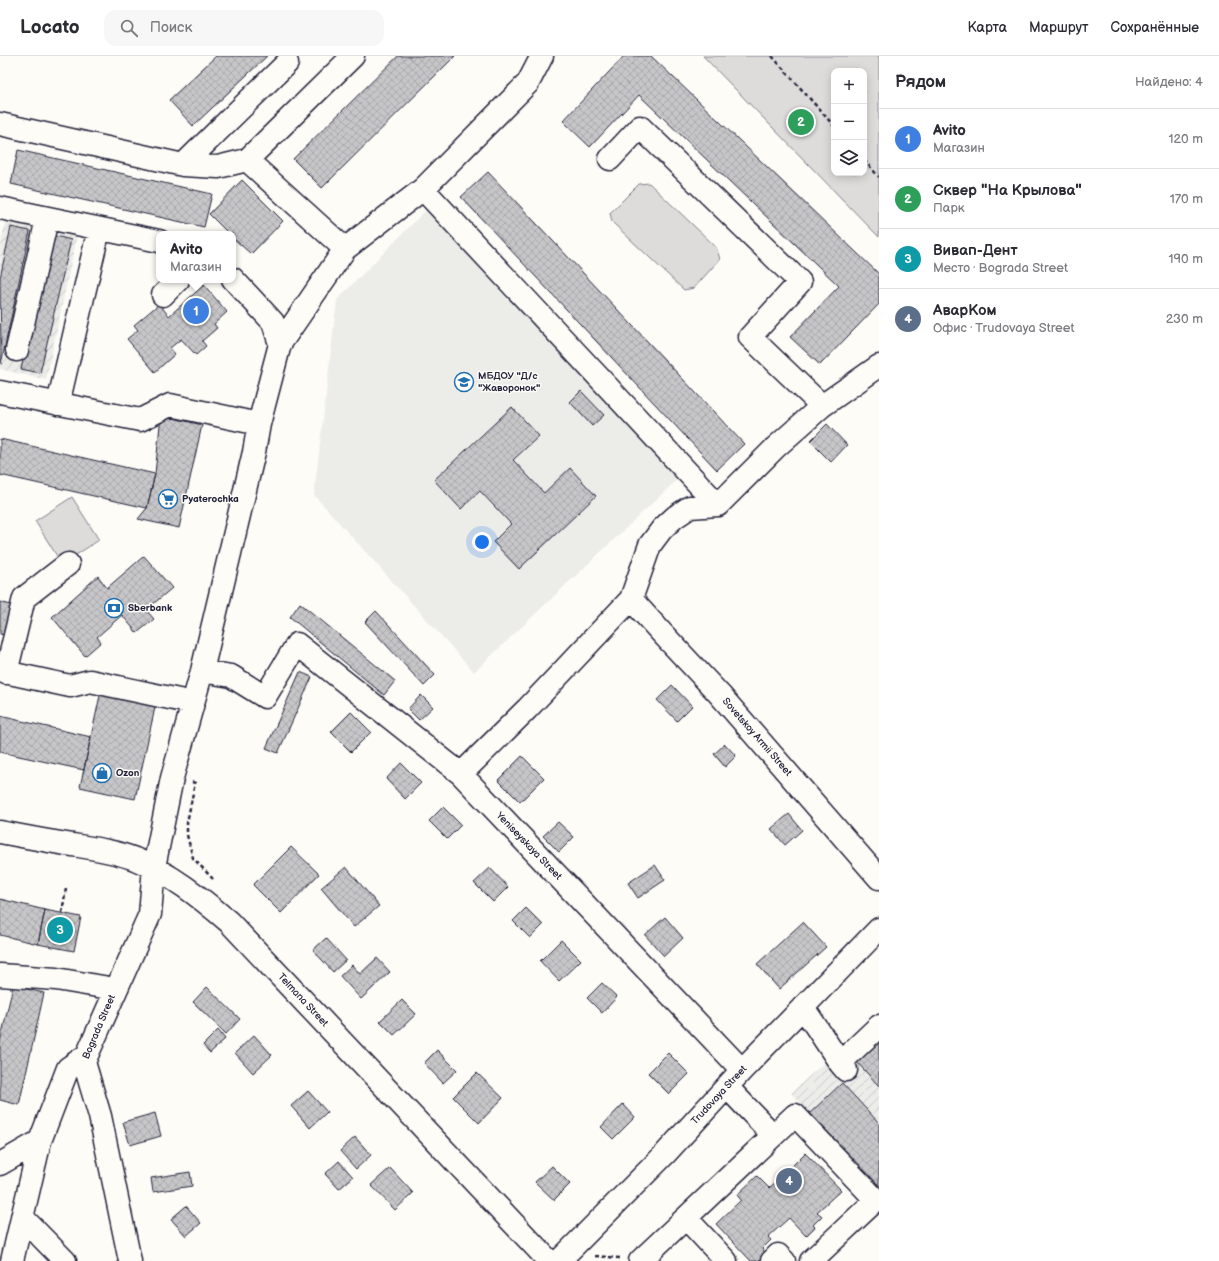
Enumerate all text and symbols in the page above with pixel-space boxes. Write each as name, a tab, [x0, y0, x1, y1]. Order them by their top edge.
search box	[104, 10, 384, 46]
text: Locato	[20, 16, 80, 39]
icon: search	[118, 17, 140, 39]
text: Поиск	[150, 18, 192, 37]
text: Карта	[968, 19, 1007, 36]
text: Маршрут	[1029, 19, 1089, 36]
text: Сохранённые	[1111, 19, 1199, 36]
map controls	[831, 68, 867, 176]
button: +	[831, 68, 867, 104]
text: Рядом	[895, 72, 946, 92]
text: Найдено: 4	[1135, 74, 1203, 90]
button: −	[831, 104, 867, 140]
pin: 2	[788, 107, 814, 137]
text: Avito	[933, 121, 966, 140]
text: 1	[905, 131, 911, 147]
text: 120 m	[1168, 131, 1203, 147]
button: layers	[831, 140, 867, 176]
text: Магазин	[933, 140, 985, 156]
text: Сквер "На Крылова"	[933, 181, 1082, 200]
text: 2	[904, 191, 912, 207]
text: 170 m	[1170, 191, 1203, 207]
text: Парк	[933, 200, 965, 216]
popup	[156, 231, 236, 283]
text: Avito	[170, 240, 203, 259]
text: Вивап-Дент	[933, 241, 1018, 260]
text: 3	[904, 251, 912, 267]
text: 190 m	[1169, 251, 1203, 267]
text: Магазин	[170, 259, 222, 275]
text: Место · Bograda Street	[933, 260, 1068, 276]
pin: 1	[183, 296, 209, 326]
text: АварКом	[933, 301, 996, 320]
text: 4	[904, 311, 912, 327]
text: 230 m	[1166, 311, 1203, 327]
text: Офис · Trudovaya Street	[933, 320, 1074, 336]
place label: МБДОУ "Д/с "Жаворонок"	[478, 370, 540, 394]
school or university icon: МБДОУ "Д/с "Жаворонок"	[453, 371, 475, 393]
supermarket icon: Pyaterochka	[157, 488, 179, 510]
place label: Pyaterochka	[182, 493, 239, 505]
your location	[472, 532, 492, 552]
bank icon: Sberbank	[103, 597, 125, 619]
place label: Sberbank	[128, 602, 173, 614]
street label: Sovetskoy Armii Street	[720, 695, 794, 779]
shop icon: Ozon	[91, 762, 113, 784]
place label: Ozon	[116, 767, 140, 779]
street label: Yeniseyskaya Street	[493, 809, 564, 882]
pin: 3	[47, 915, 73, 945]
street label: Telmana Street	[275, 971, 331, 1029]
street label: Bograda Street	[80, 993, 118, 1061]
street label: Trudovaya Street	[689, 1063, 749, 1127]
pin: 4	[776, 1166, 802, 1196]

